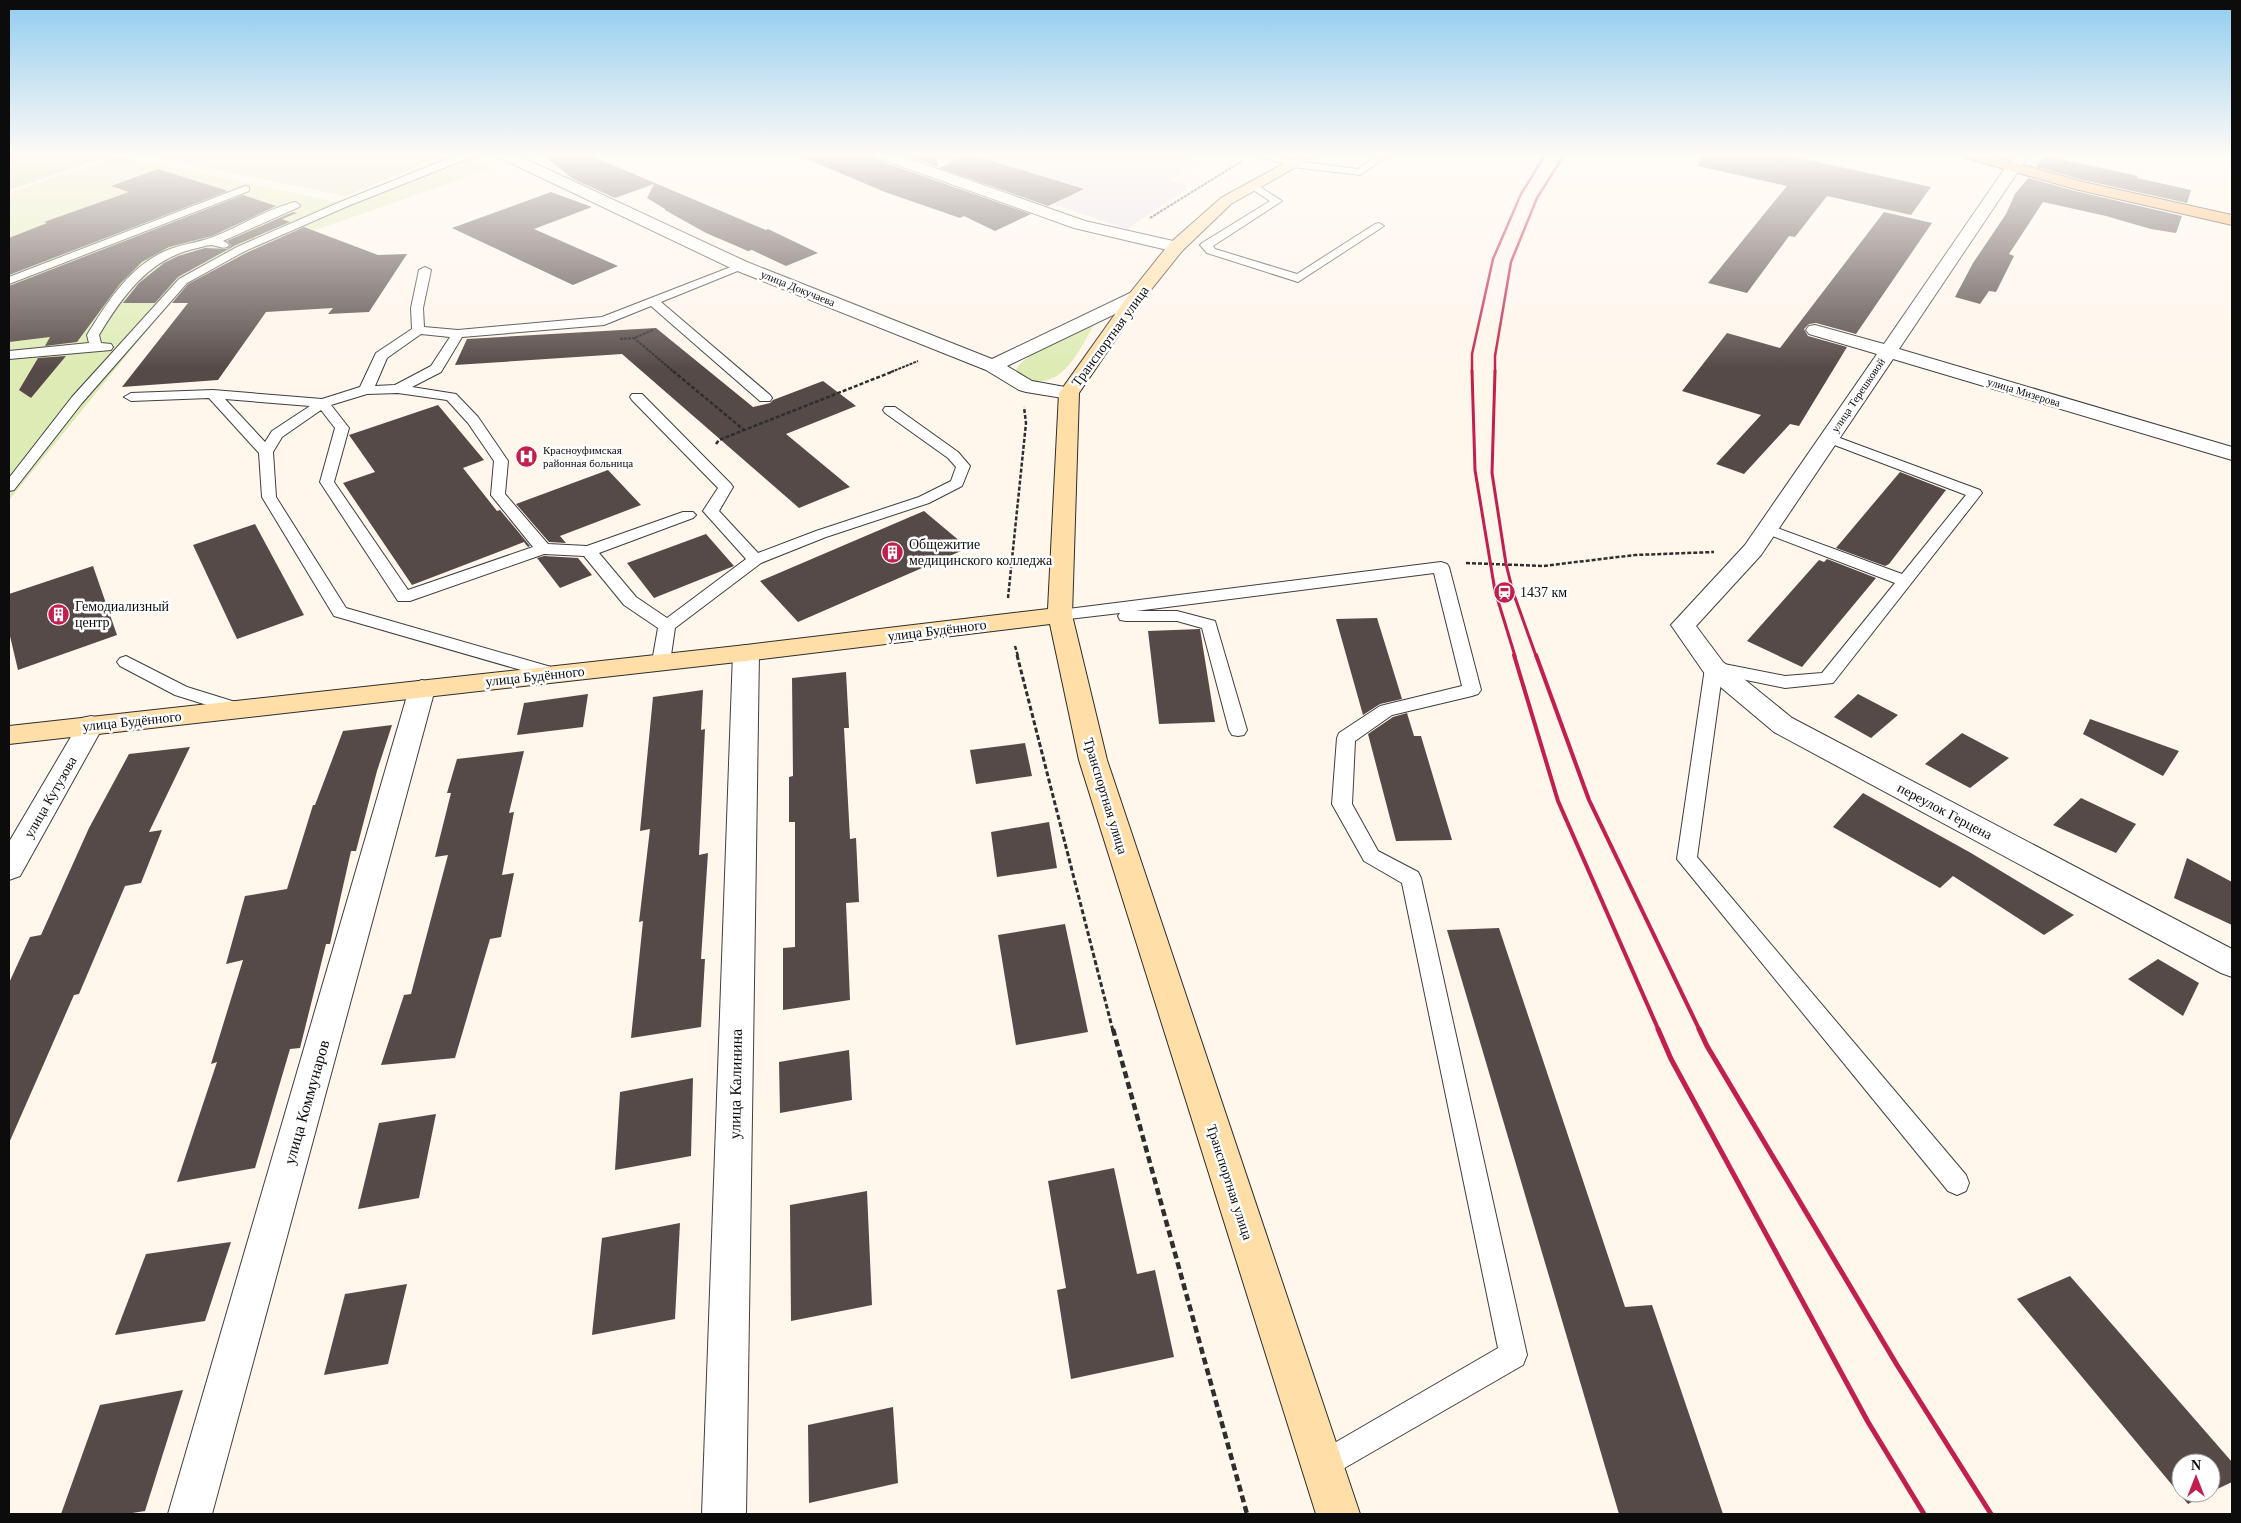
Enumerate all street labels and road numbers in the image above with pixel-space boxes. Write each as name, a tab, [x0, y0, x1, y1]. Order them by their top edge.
street label: улица Докучаева	[759, 268, 837, 308]
street label: Транспортная улица	[1069, 282, 1152, 389]
street label: улица Терешковой	[1829, 356, 1887, 434]
street label: улица Мизерова	[1986, 375, 2062, 409]
street label: улица Будённого	[887, 617, 987, 644]
street label: улица Будённого	[485, 664, 585, 689]
street label: улица Будённого	[82, 709, 182, 734]
street label: Транспортная улица	[1081, 736, 1131, 857]
street label: улица Кутузова	[21, 753, 80, 841]
street label: переулок Герцена	[1895, 780, 1995, 843]
street label: улица Калинина	[726, 1029, 746, 1139]
street label: улица Коммунаров	[281, 1038, 333, 1167]
street label: Транспортная улица	[1204, 1122, 1256, 1243]

